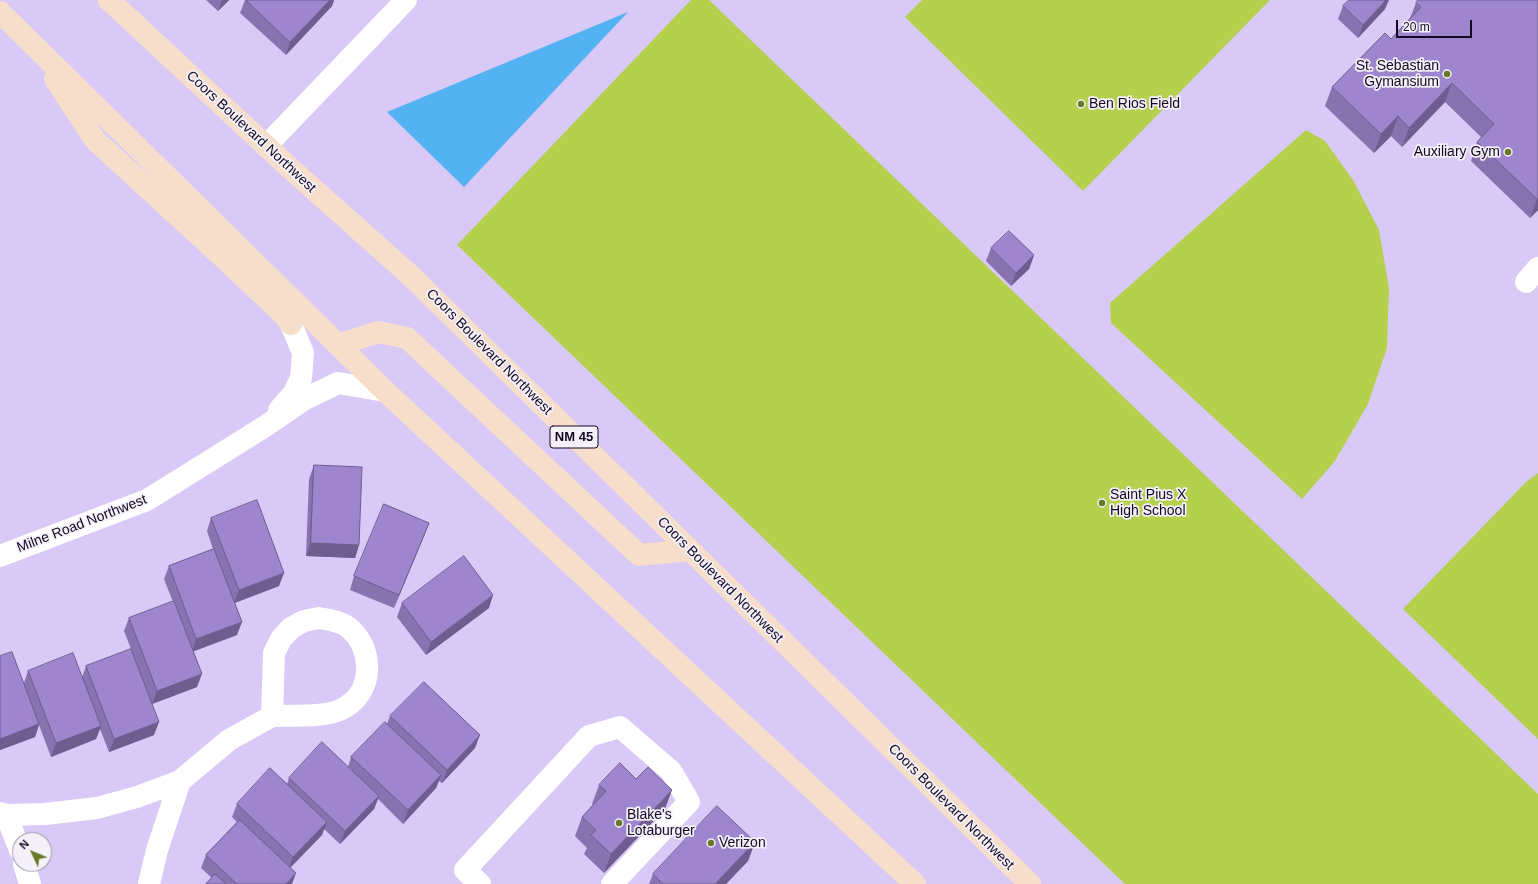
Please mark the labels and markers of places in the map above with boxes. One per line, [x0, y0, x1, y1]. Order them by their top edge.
place label: St. Sebastian Gymansium [1356, 58, 1439, 90]
marker: St. Sebastian Gymansium [1442, 69, 1452, 79]
place label: Ben Rios Field [1089, 96, 1180, 112]
marker: Ben Rios Field [1076, 99, 1086, 109]
place label: Auxiliary Gym [1414, 144, 1500, 160]
marker: Auxiliary Gym [1503, 147, 1513, 157]
place label: Saint Pius X High School [1110, 487, 1186, 520]
marker: Saint Pius X High School [1097, 498, 1107, 508]
place label: Blake's Lotaburger [627, 807, 695, 840]
marker: Blake's Lotaburger [614, 818, 624, 828]
place label: Verizon [719, 835, 766, 851]
marker: Verizon [706, 838, 716, 848]

